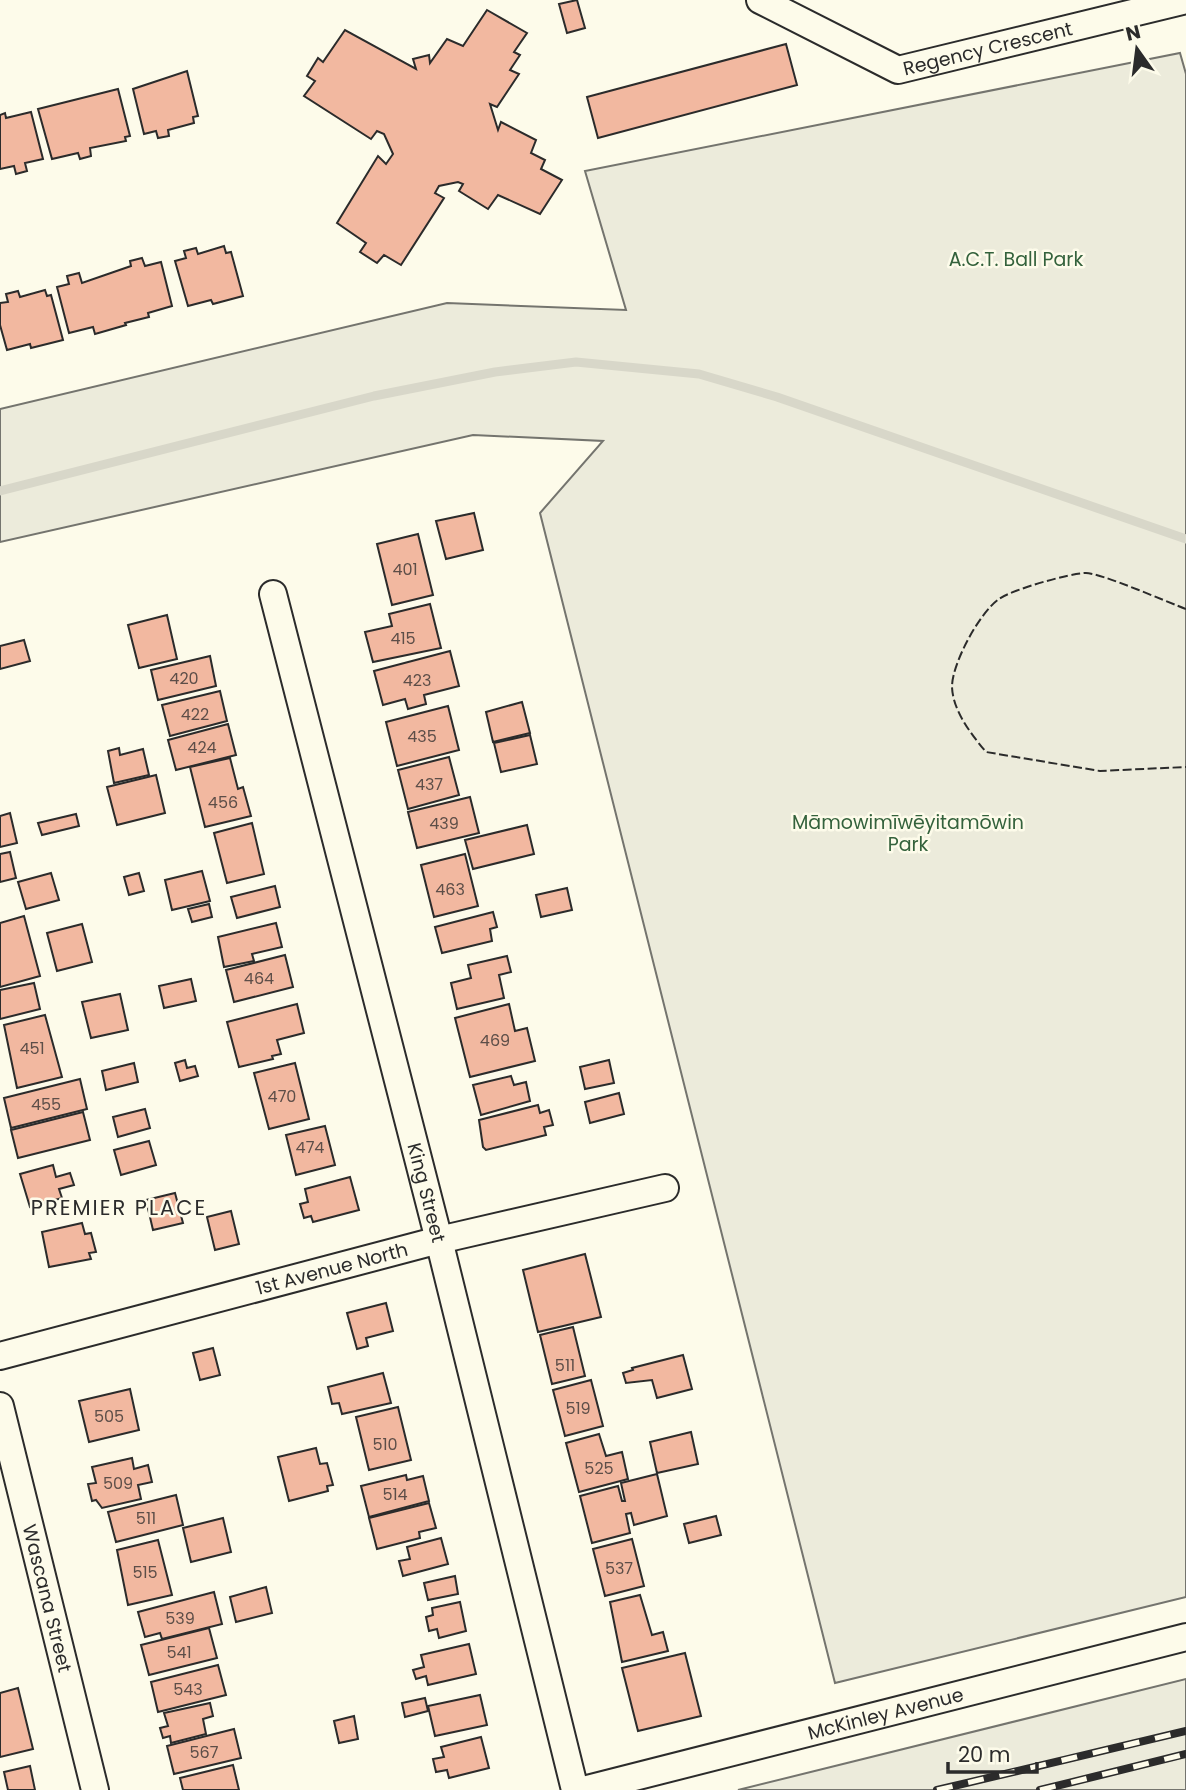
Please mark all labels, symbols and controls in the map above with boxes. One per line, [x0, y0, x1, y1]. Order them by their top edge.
north arrow [1102, 14, 1172, 84]
street label: Regency Crescent [900, 15, 1075, 82]
text: N [1123, 18, 1143, 48]
park label: A.C.T. Ball Park [949, 246, 1083, 273]
house number: 401 [392, 558, 418, 581]
house number: 415 [390, 627, 416, 650]
house number: 420 [169, 667, 199, 690]
house number: 423 [403, 669, 431, 692]
house number: 422 [181, 703, 209, 726]
house number: 435 [407, 725, 437, 748]
house number: 424 [187, 736, 217, 759]
house number: 437 [415, 773, 443, 796]
house number: 456 [208, 791, 238, 814]
park label: Māmowimīwēyitamōwin Park [792, 809, 1024, 858]
house number: 439 [429, 812, 459, 835]
house number: 463 [435, 878, 465, 901]
house number: 464 [244, 967, 274, 990]
house number: 469 [480, 1029, 510, 1052]
house number: 451 [19, 1037, 45, 1060]
house number: 470 [268, 1085, 296, 1108]
house number: 455 [31, 1093, 61, 1116]
house number: 474 [296, 1136, 324, 1159]
street label: King Street [401, 1140, 452, 1245]
district label: PREMIER PLACE [31, 1193, 207, 1222]
street label: 1st Avenue North [253, 1236, 411, 1302]
house number: 511 [555, 1354, 575, 1377]
house number: 519 [565, 1397, 591, 1420]
house number: 505 [94, 1405, 124, 1428]
house number: 510 [372, 1433, 398, 1456]
house number: 525 [584, 1457, 614, 1480]
house number: 509 [103, 1472, 133, 1495]
house number: 514 [382, 1483, 408, 1506]
house number: 511 [136, 1507, 156, 1530]
street label: Wascana Street [16, 1522, 78, 1675]
house number: 537 [605, 1557, 633, 1580]
house number: 515 [132, 1561, 158, 1584]
house number: 539 [165, 1607, 195, 1630]
house number: 541 [166, 1641, 192, 1664]
house number: 543 [173, 1678, 203, 1701]
street label: McKinley Avenue [805, 1681, 966, 1746]
scale bar [948, 1730, 1037, 1774]
text: 20 m [958, 1740, 1011, 1769]
house number: 567 [190, 1741, 219, 1764]

